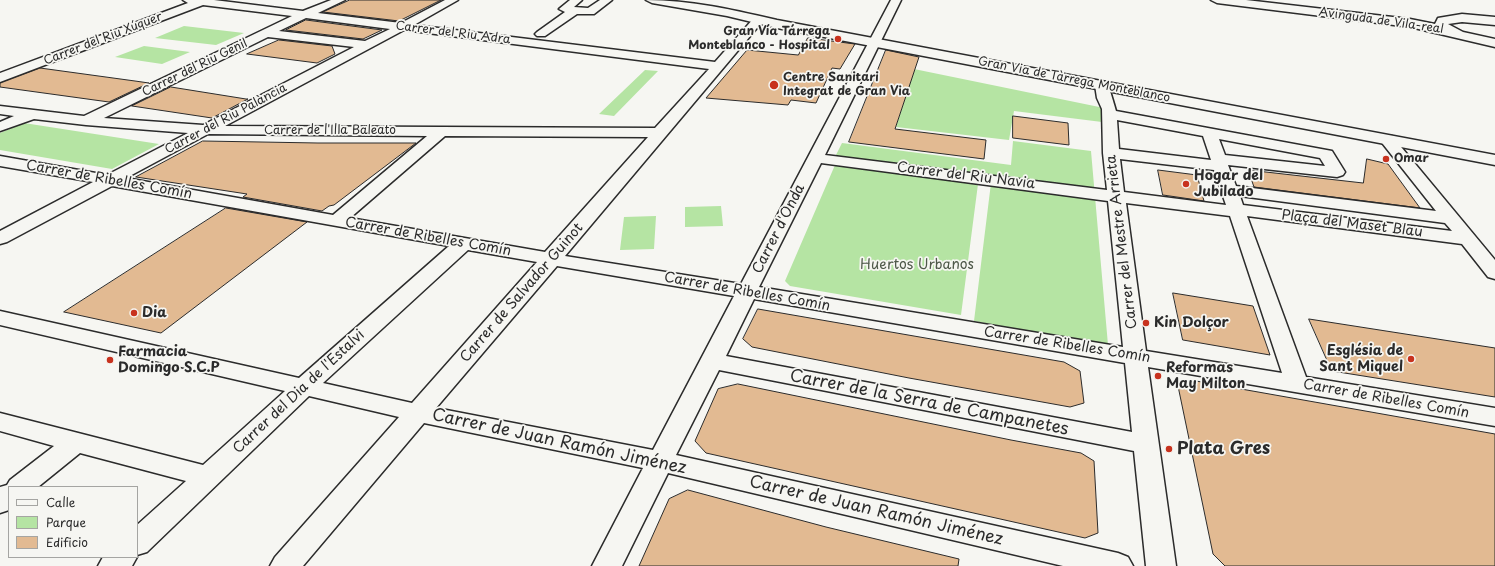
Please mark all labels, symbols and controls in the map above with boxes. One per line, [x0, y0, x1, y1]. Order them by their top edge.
street label: Avinguda de Vila-real [1318, 5, 1444, 37]
street label: Carrer del Riu Xúquer [42, 10, 164, 68]
street label: Carrer del Riu Adra [395, 19, 511, 47]
place label: Gran Vía Tárrega Monteblanco - Hospital [688, 25, 830, 53]
marker: Gran Vía Tárrega Monteblanco - Hospital [833, 34, 843, 44]
street label: Carrer del Riu Genil [140, 36, 250, 100]
street label: Gran Via de Tàrrega Monteblanco [977, 54, 1171, 106]
place label: Centre Sanitari Integrat de Gran Via [783, 71, 910, 99]
marker: Centre Sanitari Integrat de Gran Via [768, 79, 780, 91]
street label: Carrer del Riu Palància [163, 81, 289, 157]
street label: Carrer de l'Illa Baleato [264, 124, 396, 138]
place label: Omar [1394, 152, 1429, 166]
street label: Carrer del Mestre Arrieta [1103, 154, 1141, 330]
marker: Omar [1381, 154, 1391, 164]
street label: Carrer de Ribelles Comín [25, 157, 193, 203]
street label: Carrer del Riu Navia [896, 159, 1036, 193]
place label: Hogar del Jubilado [1194, 168, 1263, 200]
marker: Hogar del Jubilado [1181, 179, 1191, 189]
street label: Carrer d'Onda [749, 181, 809, 277]
street label: Plaça del Maset Blau [1280, 207, 1424, 241]
street label: Carrer de Ribelles Comín [344, 214, 512, 260]
street label: Carrer de Salvador Guinot [457, 220, 587, 366]
park label: Huertos Urbanos [860, 257, 974, 273]
street label: Carrer de Ribelles Comín [663, 269, 831, 315]
place label: Dia [142, 305, 167, 321]
marker: Dia [129, 308, 139, 318]
place label: Kin Dolçor [1154, 315, 1229, 331]
marker: Kin Dolçor [1141, 318, 1151, 328]
street label: Carrer de Ribelles Comín [983, 324, 1151, 366]
street label: Carrer del Dia de l'Estalvi [230, 327, 368, 457]
place label: Església de Sant Miquel [1319, 343, 1403, 376]
place label: Farmacia Domingo S.C.P [118, 344, 220, 376]
marker: Església de Sant Miquel [1406, 354, 1416, 364]
marker: Farmacia Domingo S.C.P [105, 355, 115, 365]
place label: Reformas May Milton [1166, 360, 1245, 392]
street label: Carrer de la Serra de Campanetes [788, 366, 1070, 440]
marker: Reformas May Milton [1153, 371, 1163, 381]
street label: Carrer de Ribelles Comín [1302, 376, 1470, 422]
street label: Carrer de Juan Ramón Jiménez [430, 405, 688, 479]
place label: Plata Gres [1177, 439, 1270, 459]
marker: Plata Gres [1164, 444, 1174, 454]
street label: Carrer de Juan Ramón Jiménez [747, 472, 1005, 550]
legend [8, 486, 138, 558]
text: Calle [46, 493, 75, 511]
text: Parque [46, 513, 86, 531]
text: Edificio [46, 533, 88, 551]

